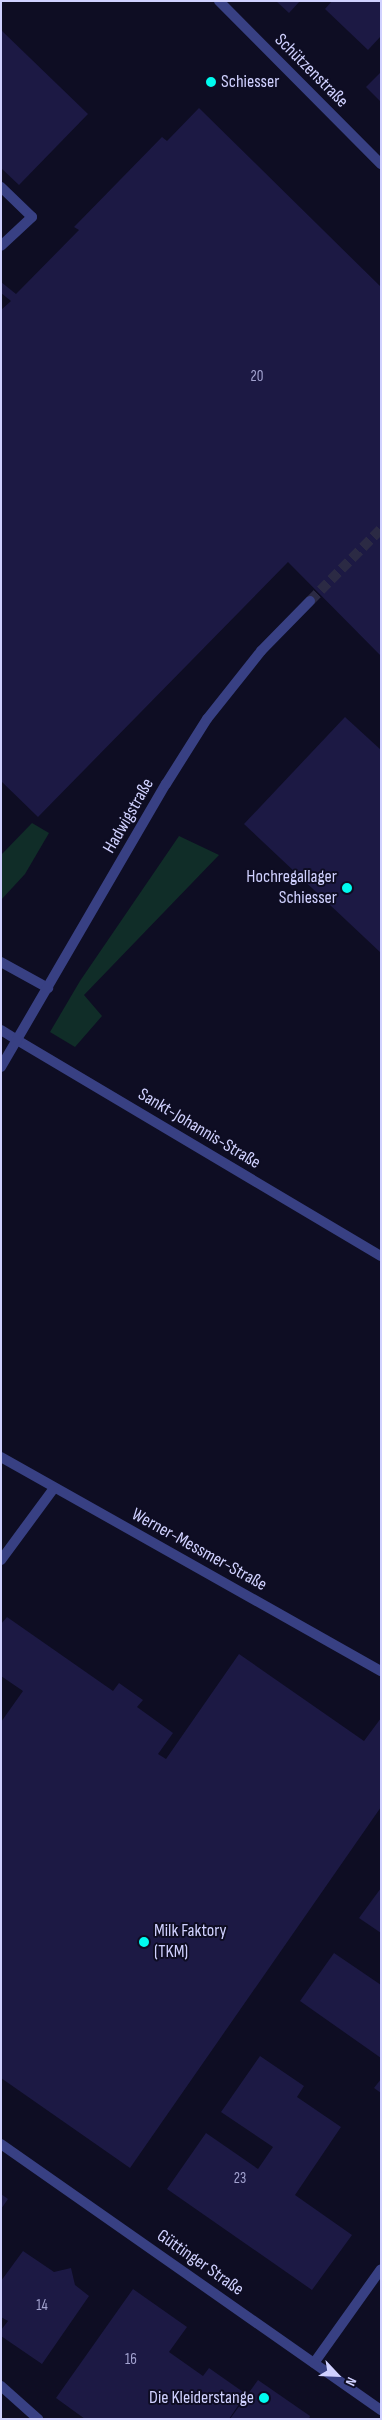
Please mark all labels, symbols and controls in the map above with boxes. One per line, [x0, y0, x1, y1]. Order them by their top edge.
street label: Schützenstraße [270, 30, 352, 112]
place label: Schiesser [221, 71, 279, 93]
marker: Schiesser [205, 76, 217, 88]
house number: 20 [251, 368, 263, 386]
street label: Hadwigstraße [99, 775, 159, 857]
place label: Hochregallager Schiesser [246, 867, 337, 910]
marker: Hochregallager Schiesser [341, 882, 353, 894]
street label: Sankt-Johannis-Straße [134, 1084, 264, 1174]
street label: Werner-Messmer-Straße [128, 1504, 270, 1596]
place label: Milk Faktory (TKM) [154, 1921, 227, 1964]
marker: Milk Faktory (TKM) [138, 1936, 150, 1948]
house number: 23 [234, 2170, 246, 2188]
street label: Güttinger Straße [153, 2225, 247, 2301]
house number: 14 [36, 2297, 48, 2315]
north arrow [312, 2350, 362, 2400]
house number: 16 [125, 2351, 137, 2369]
text: N [342, 2375, 360, 2389]
place label: Die Kleiderstange [149, 2387, 254, 2409]
marker: Die Kleiderstange [258, 2392, 270, 2404]

